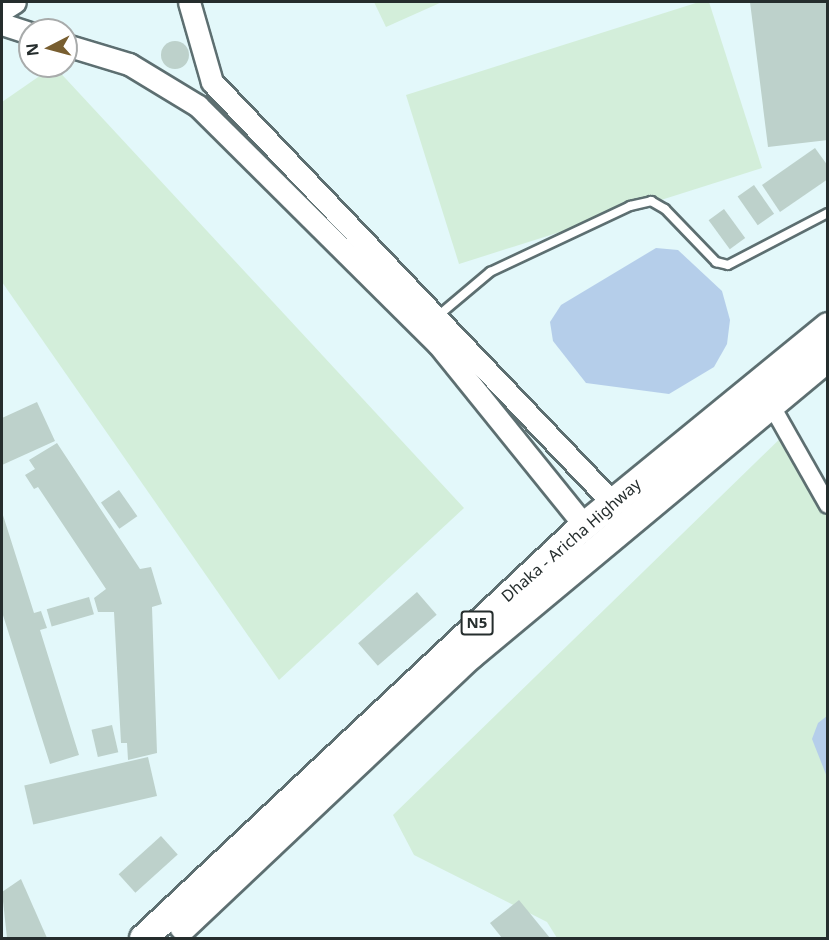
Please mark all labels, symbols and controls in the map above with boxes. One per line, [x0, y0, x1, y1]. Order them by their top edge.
north arrow [18, 18, 78, 78]
text: N [20, 42, 44, 57]
street label: Dhaka - Aricha Highway [497, 474, 645, 606]
road number: N5 [460, 611, 494, 635]

